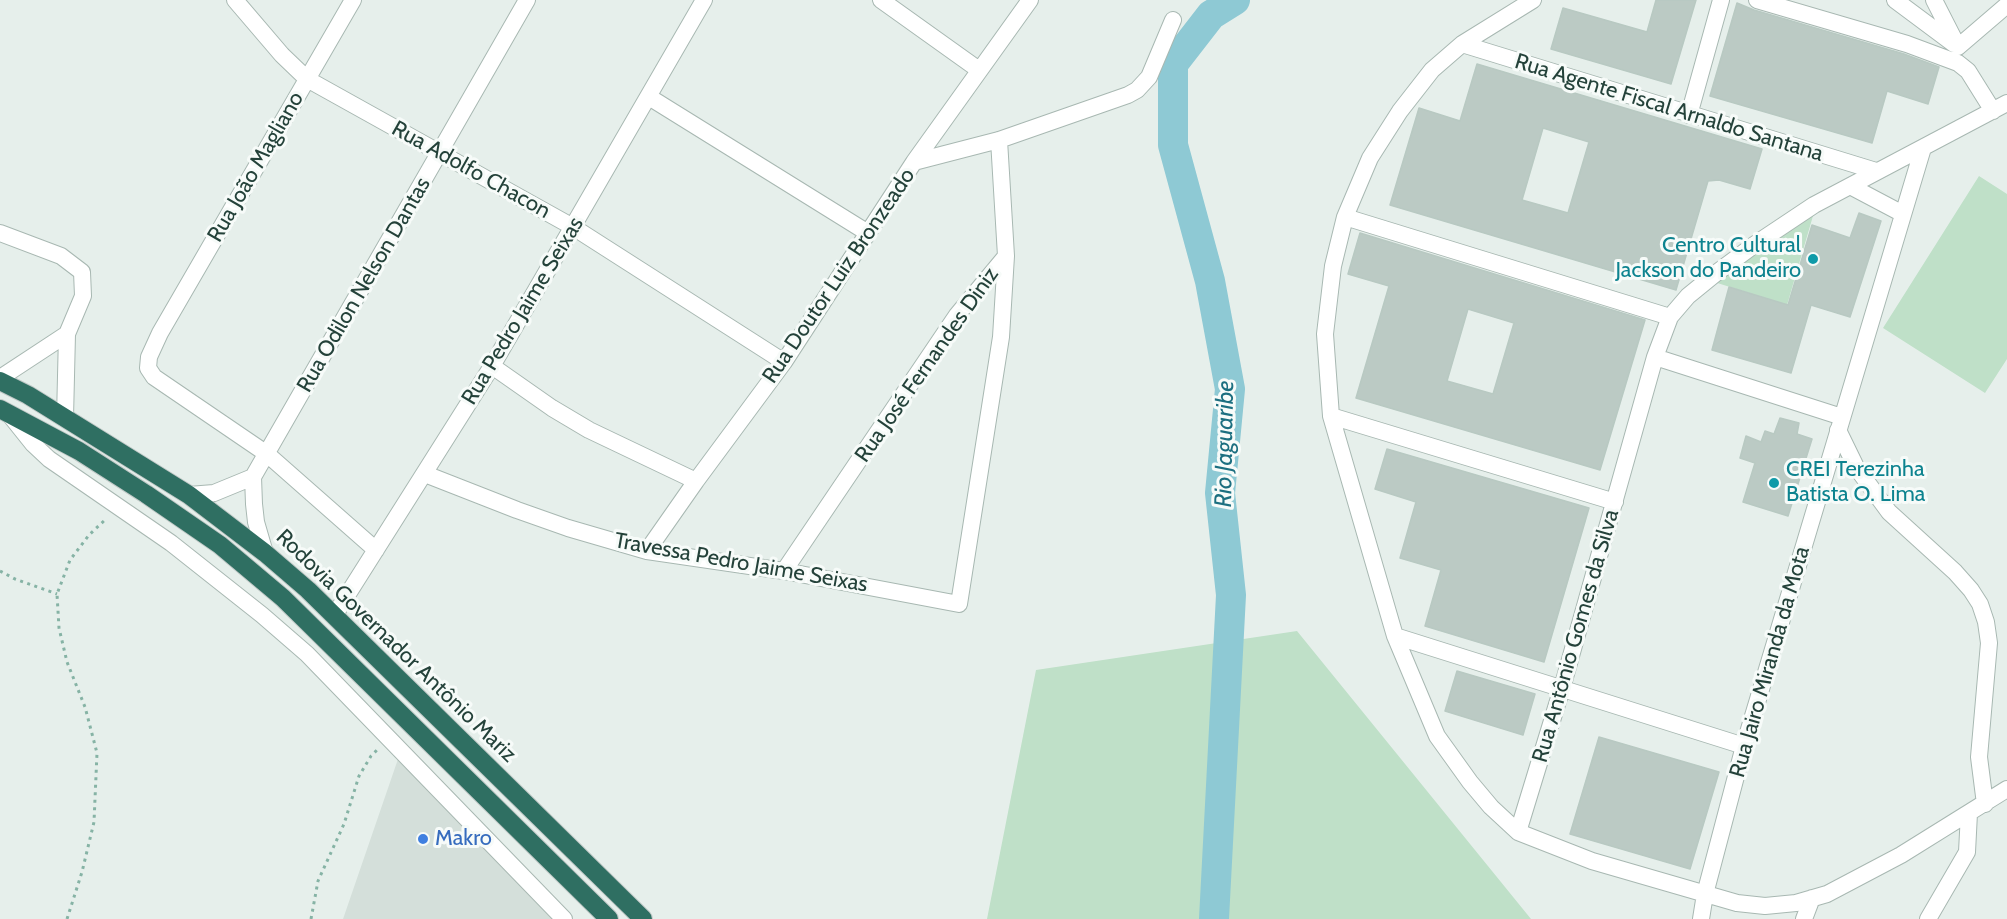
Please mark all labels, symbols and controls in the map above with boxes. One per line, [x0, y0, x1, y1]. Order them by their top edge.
street label: Rua Agente Fiscal Arnaldo Santana [1512, 48, 1826, 168]
street label: Rua João Magliano [202, 87, 310, 247]
street label: Rua Adolfo Chacon [387, 115, 555, 225]
street label: Rua Doutor Luiz Bronzeado [757, 164, 921, 388]
street label: Rua Odilon Nelson Dantas [292, 173, 436, 397]
street label: Rua Pedro Jaime Seixas [456, 212, 590, 410]
place label: Centro Cultural Jackson do Pandeiro [1615, 233, 1801, 284]
marker: Centro Cultural Jackson do Pandeiro [1806, 252, 1820, 266]
street label: Rua José Fernandes Diniz [850, 262, 1004, 468]
water label: Rio Jaguaribe [1209, 380, 1241, 508]
place label: CREI Terezinha Batista O. Lima [1786, 457, 1925, 508]
marker: CREI Terezinha Batista O. Lima [1767, 476, 1781, 490]
street label: Rua Antônio Gomes da Silva [1527, 506, 1625, 766]
street label: Rodovia Governador Antônio Mariz [270, 524, 522, 768]
street label: Travessa Pedro Jaime Seixas [612, 528, 870, 598]
street label: Rua Jairo Miranda da Mota [1724, 543, 1816, 781]
place label: Makro [435, 826, 492, 852]
marker: Makro [416, 832, 430, 846]

